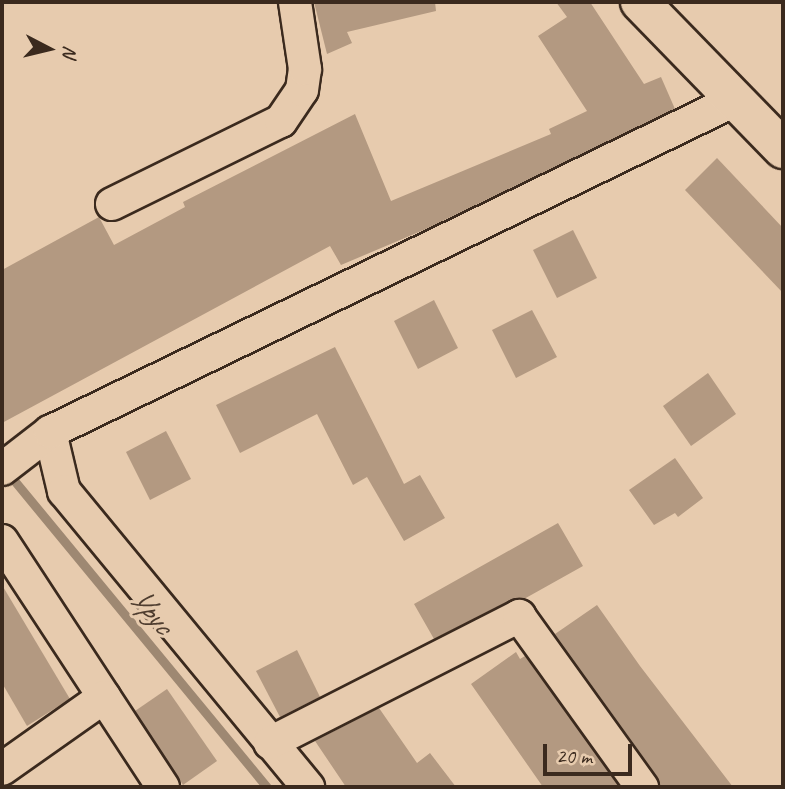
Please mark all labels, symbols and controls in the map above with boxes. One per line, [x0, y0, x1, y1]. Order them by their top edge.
north arrow [14, 14, 84, 84]
text: N [57, 44, 82, 59]
water label: Урус [121, 580, 181, 642]
scale bar [547, 730, 636, 774]
text: 20 m [556, 743, 592, 769]

